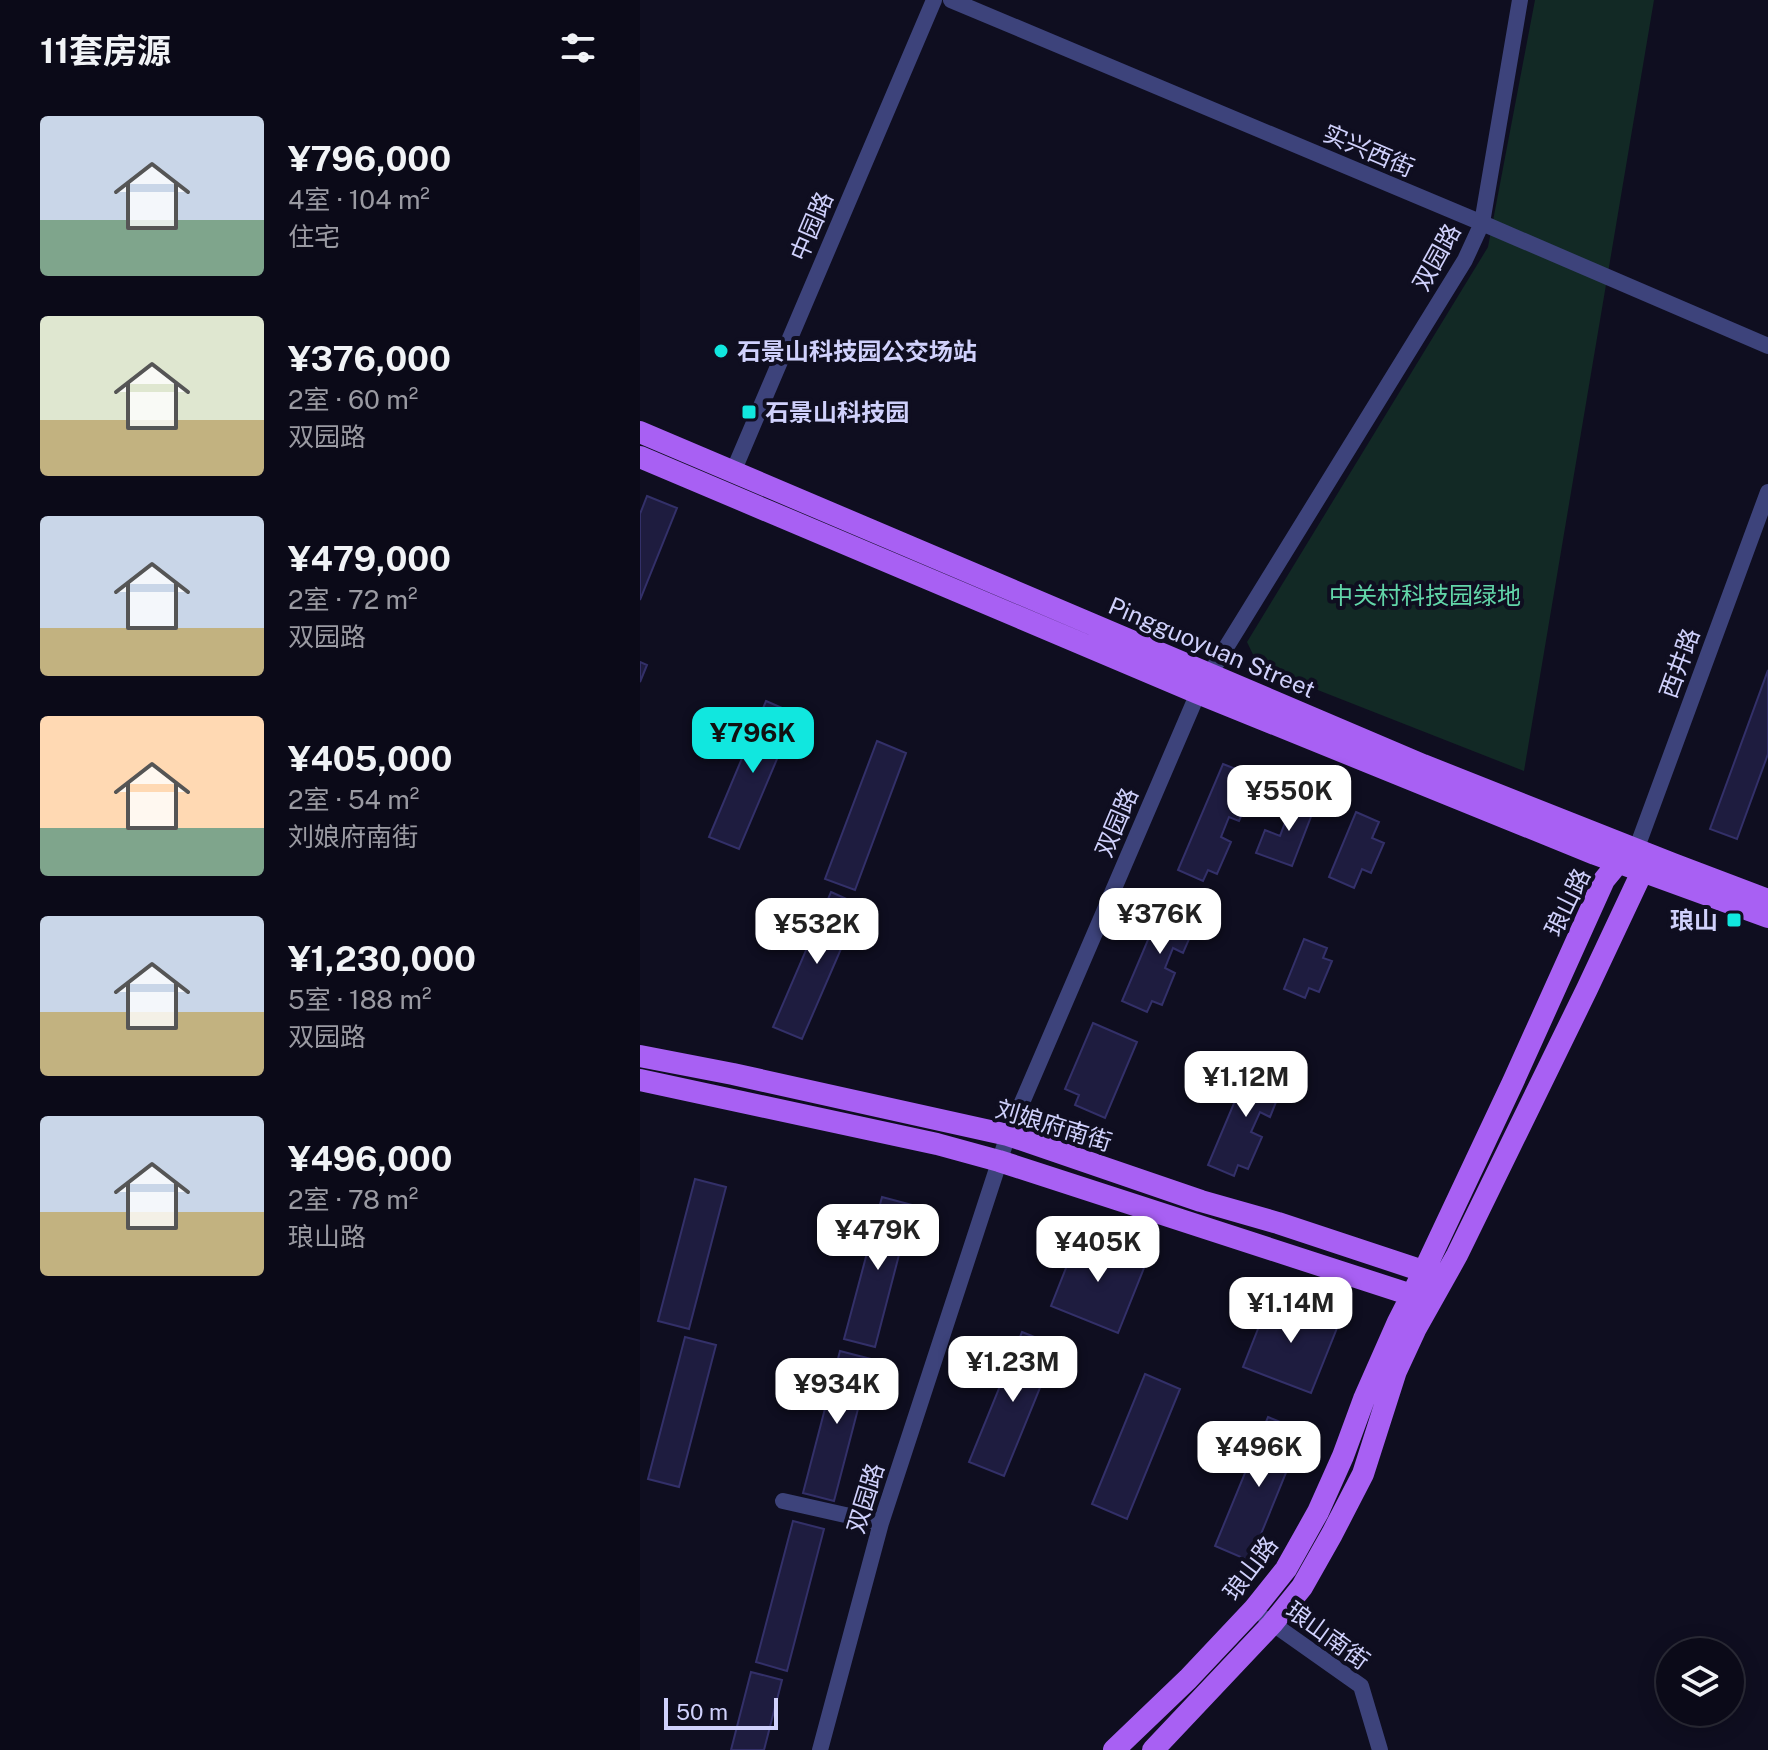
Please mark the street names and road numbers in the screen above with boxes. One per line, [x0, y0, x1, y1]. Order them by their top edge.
street label: 实兴西街 [1319, 118, 1419, 182]
street label: 中园路 [784, 187, 838, 265]
street label: 双园路 [1406, 219, 1466, 295]
street label: Pingguoyuan Street [1105, 591, 1319, 703]
street label: 西井路 [1654, 624, 1704, 702]
street label: 双园路 [1089, 783, 1143, 861]
street label: 琅山路 [1539, 864, 1595, 940]
street label: 刘娘府南街 [993, 1094, 1115, 1156]
street label: 双园路 [841, 1459, 889, 1537]
street label: 琅山路 [1217, 1531, 1283, 1605]
street label: 琅山南街 [1281, 1595, 1375, 1675]

